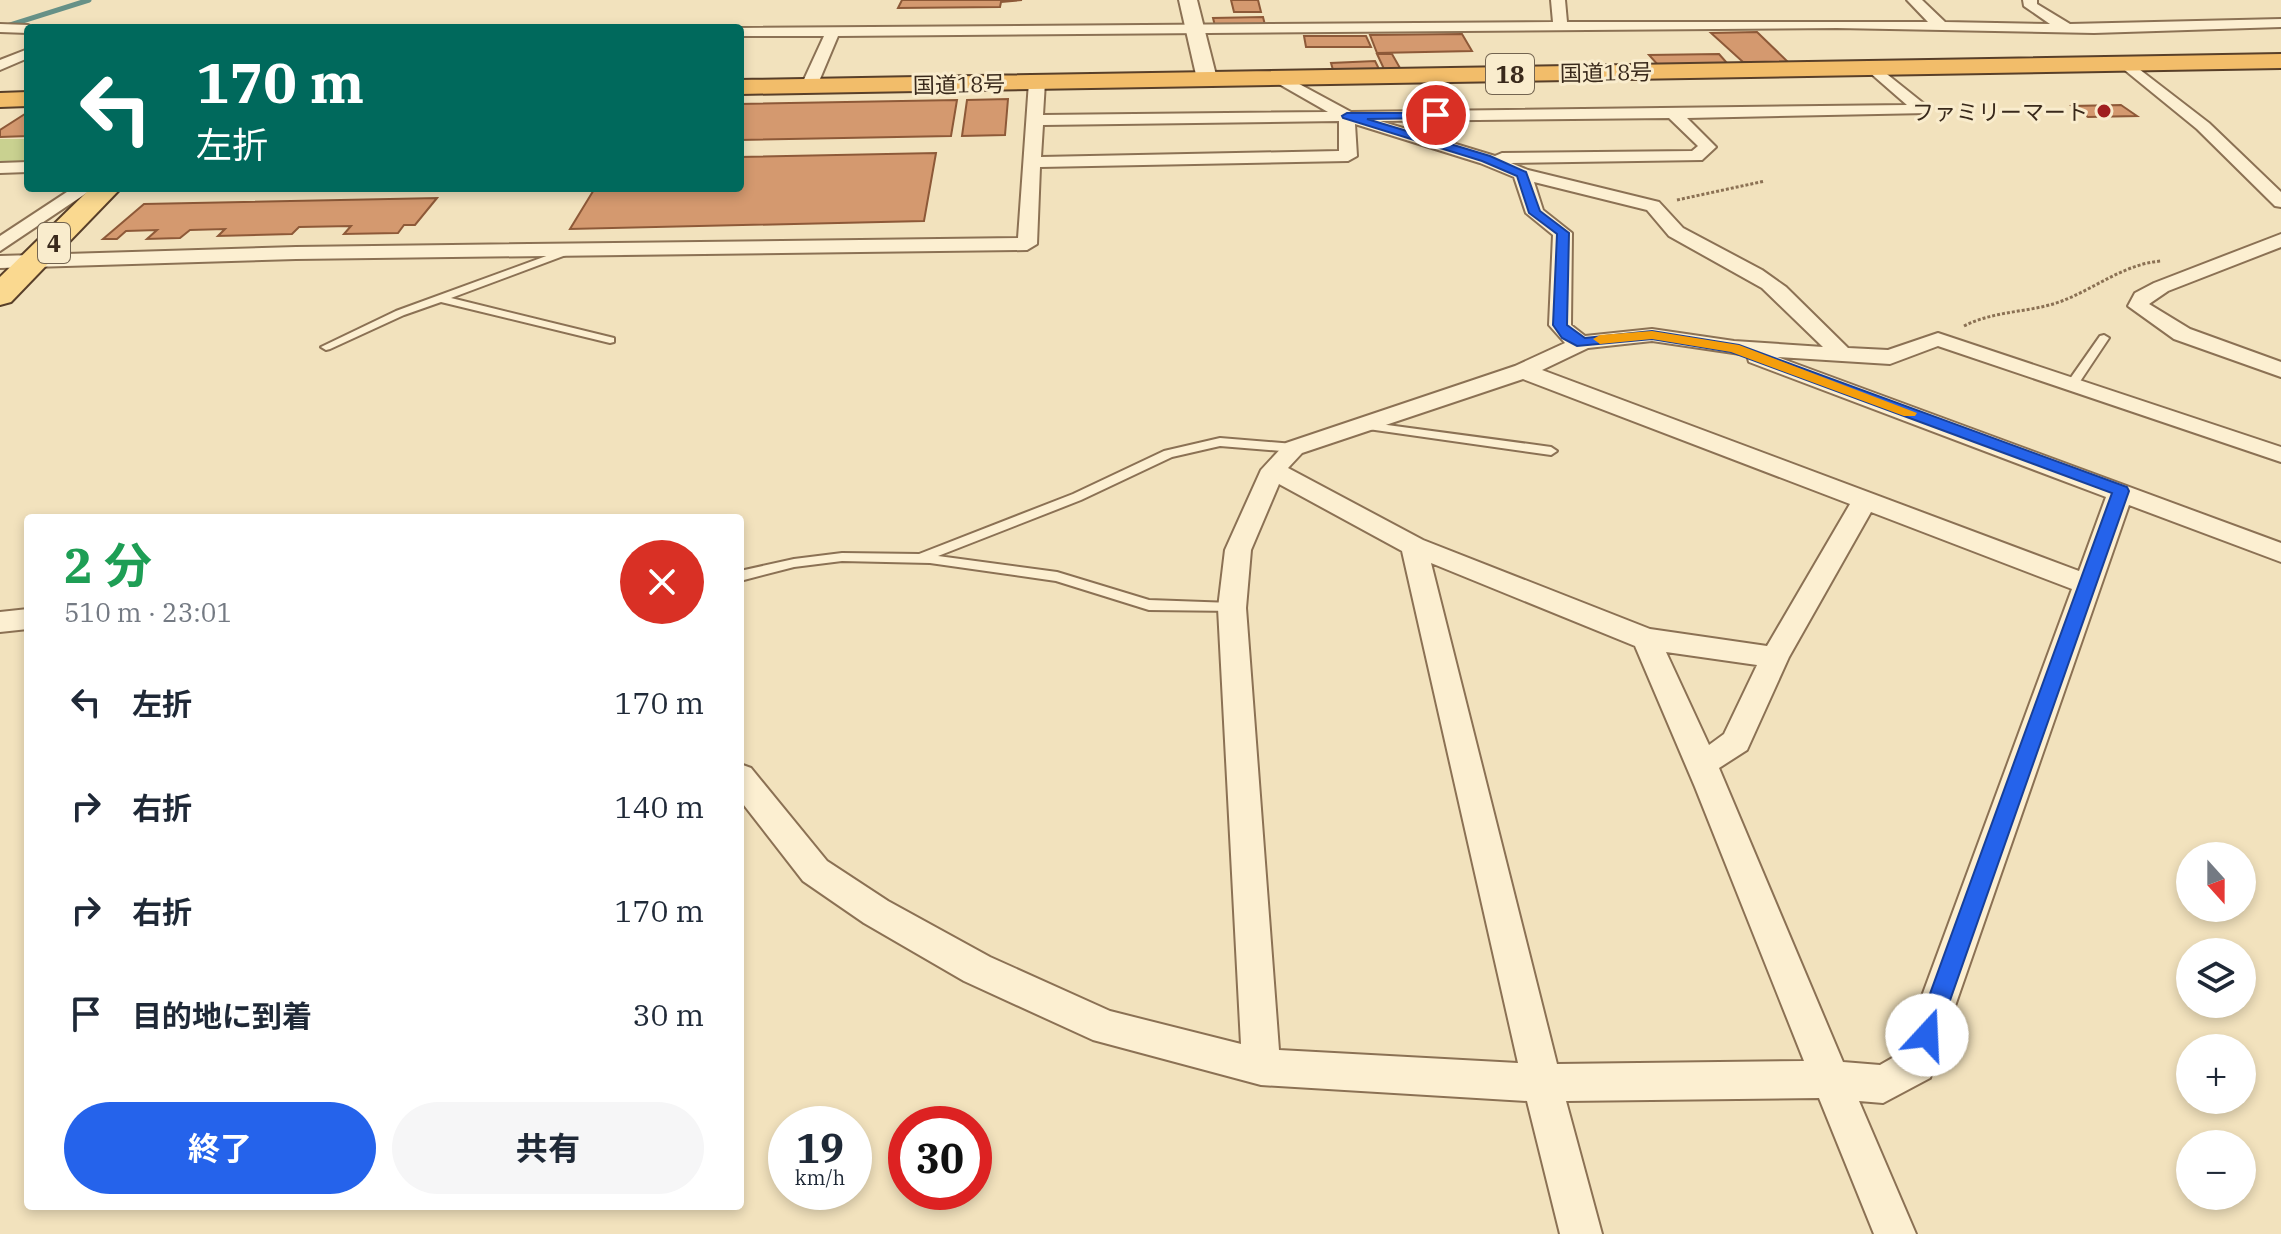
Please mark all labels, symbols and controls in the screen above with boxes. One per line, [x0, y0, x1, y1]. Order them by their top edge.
text: 170 m [196, 46, 364, 118]
road number: 18 [1486, 54, 1534, 94]
icon: left [64, 56, 168, 160]
street label: 国道18号 [1560, 57, 1652, 87]
street label: 国道18号 [913, 69, 1005, 99]
pin [1402, 81, 1470, 149]
icon: arrive [1414, 93, 1458, 137]
place label: ファミリーマート [1912, 97, 2088, 126]
marker: ファミリーマート [2095, 102, 2113, 120]
text: 左折 [196, 121, 268, 168]
road number: 4 [38, 223, 70, 263]
text: 2 分 [64, 534, 152, 596]
button: close [620, 540, 704, 624]
text: 510 m · 23:01 [64, 595, 232, 629]
icon: left [64, 680, 108, 724]
text: 170 m [614, 683, 704, 722]
text: 左折 [132, 684, 192, 723]
icon: right [64, 784, 108, 828]
text: 140 m [614, 787, 704, 826]
text: 右折 [132, 788, 192, 827]
north arrow [2176, 842, 2256, 922]
map controls [2176, 842, 2256, 1210]
icon: right [64, 888, 108, 932]
text: 170 m [614, 891, 704, 930]
text: 右折 [132, 892, 192, 931]
button: layers [2176, 938, 2256, 1018]
icon: arrive [64, 992, 108, 1036]
position arrow [1885, 993, 1969, 1077]
text: 30 m [632, 995, 704, 1034]
text: 目的地に到着 [132, 996, 312, 1035]
button: + [2176, 1034, 2256, 1114]
button: 終了 [64, 1102, 376, 1194]
button: 共有 [392, 1102, 704, 1194]
speed limit sign: 30 [888, 1106, 992, 1210]
text: 19 [796, 1122, 844, 1174]
button: − [2176, 1130, 2256, 1210]
text: km/h [795, 1164, 845, 1191]

